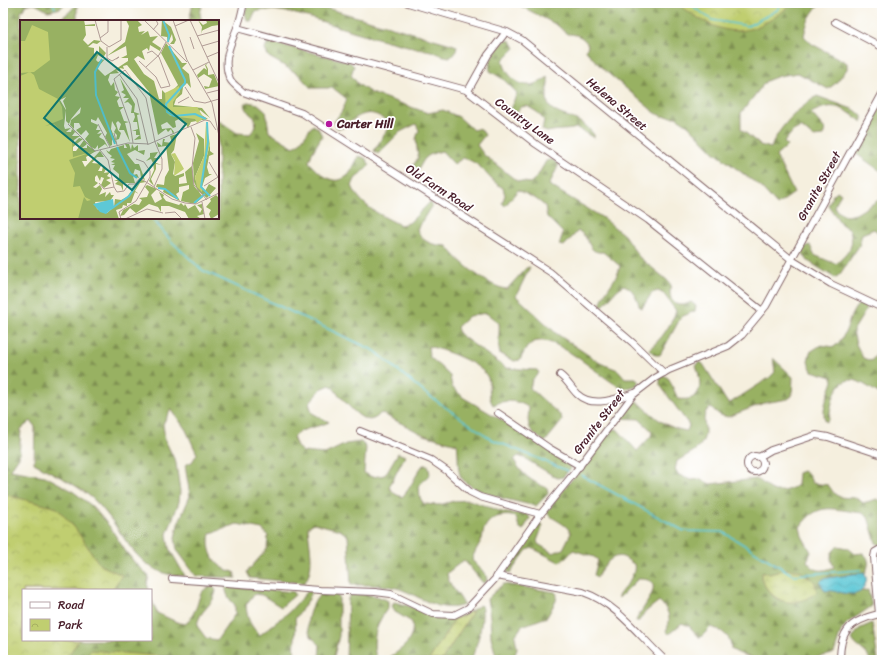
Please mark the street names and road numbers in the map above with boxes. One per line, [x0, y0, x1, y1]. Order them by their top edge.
street label: Helena Street [581, 72, 653, 136]
street label: Country Lane [490, 91, 560, 151]
street label: Granite Street [791, 146, 848, 225]
street label: Old Farm Road [401, 158, 478, 218]
street label: Granite Street [567, 384, 632, 459]

